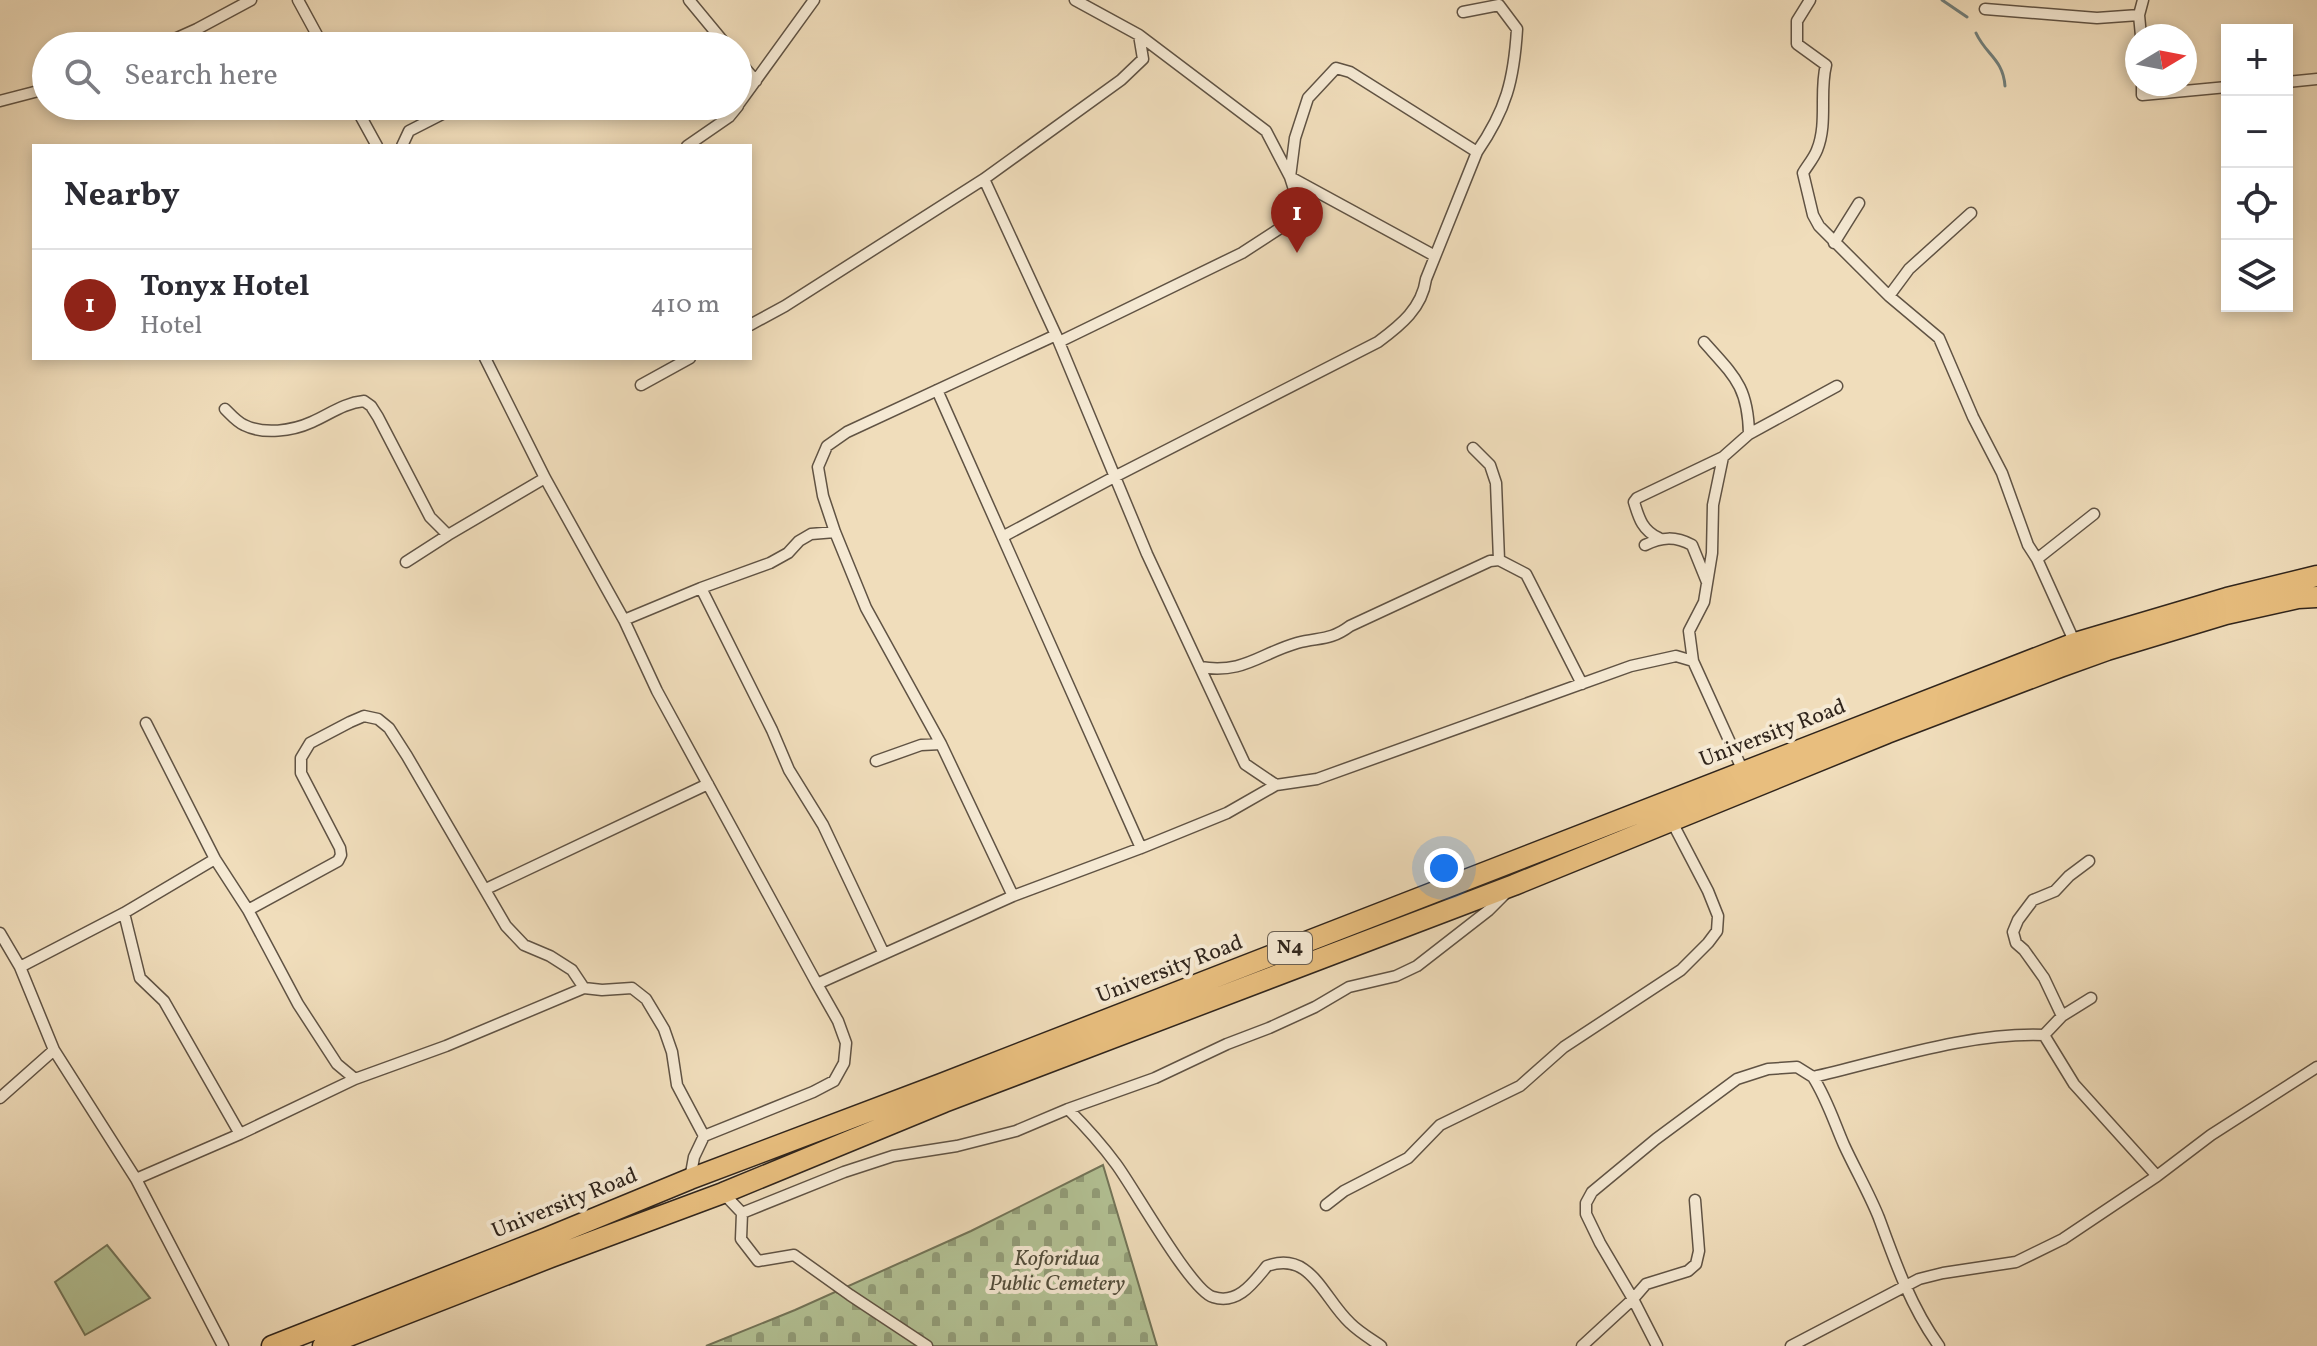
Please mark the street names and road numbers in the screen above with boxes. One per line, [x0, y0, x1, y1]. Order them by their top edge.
street label: University Road [1695, 692, 1851, 776]
street label: University Road [1092, 928, 1248, 1012]
road number: N4 [1268, 932, 1312, 964]
street label: University Road [487, 1161, 643, 1247]

